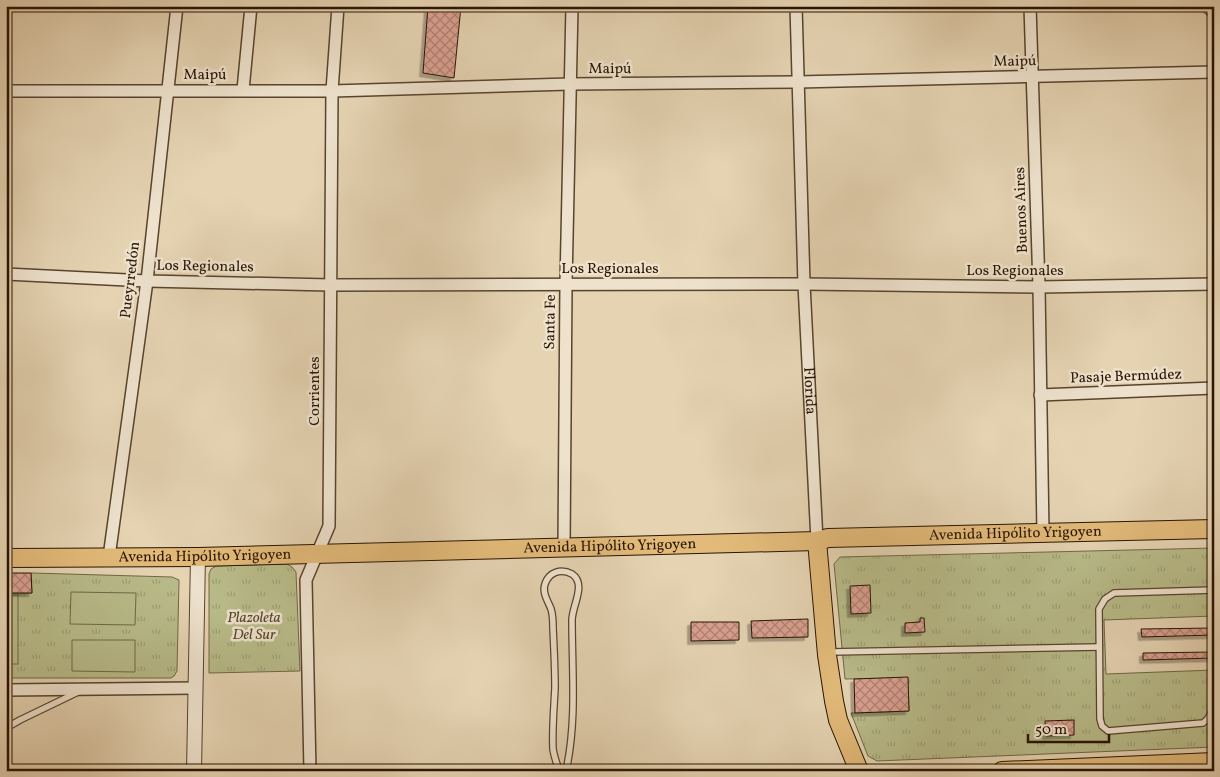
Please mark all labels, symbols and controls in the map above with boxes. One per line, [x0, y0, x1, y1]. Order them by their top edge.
street label: Maipú [993, 51, 1037, 73]
street label: Maipú [588, 59, 632, 80]
street label: Maipú [183, 65, 227, 86]
street label: Buenos Aires [1010, 167, 1034, 253]
street label: Pueyrredón [116, 240, 146, 320]
street label: Los Regionales [156, 256, 254, 278]
street label: Los Regionales [561, 259, 659, 280]
street label: Los Regionales [966, 261, 1064, 282]
street label: Santa Fe [540, 294, 562, 350]
street label: Corrientes [305, 356, 326, 426]
street label: Pasaje Bermúdez [1070, 365, 1182, 389]
street label: Florida [798, 366, 821, 415]
street label: Avenida Hipólito Yrigoyen [929, 521, 1102, 546]
street label: Avenida Hipólito Yrigoyen [523, 534, 697, 559]
street label: Avenida Hipólito Yrigoyen [118, 544, 292, 568]
park label: Plazoleta Del Sur [227, 608, 281, 646]
scale bar [1028, 712, 1109, 744]
text: 50 m [1035, 720, 1067, 741]

